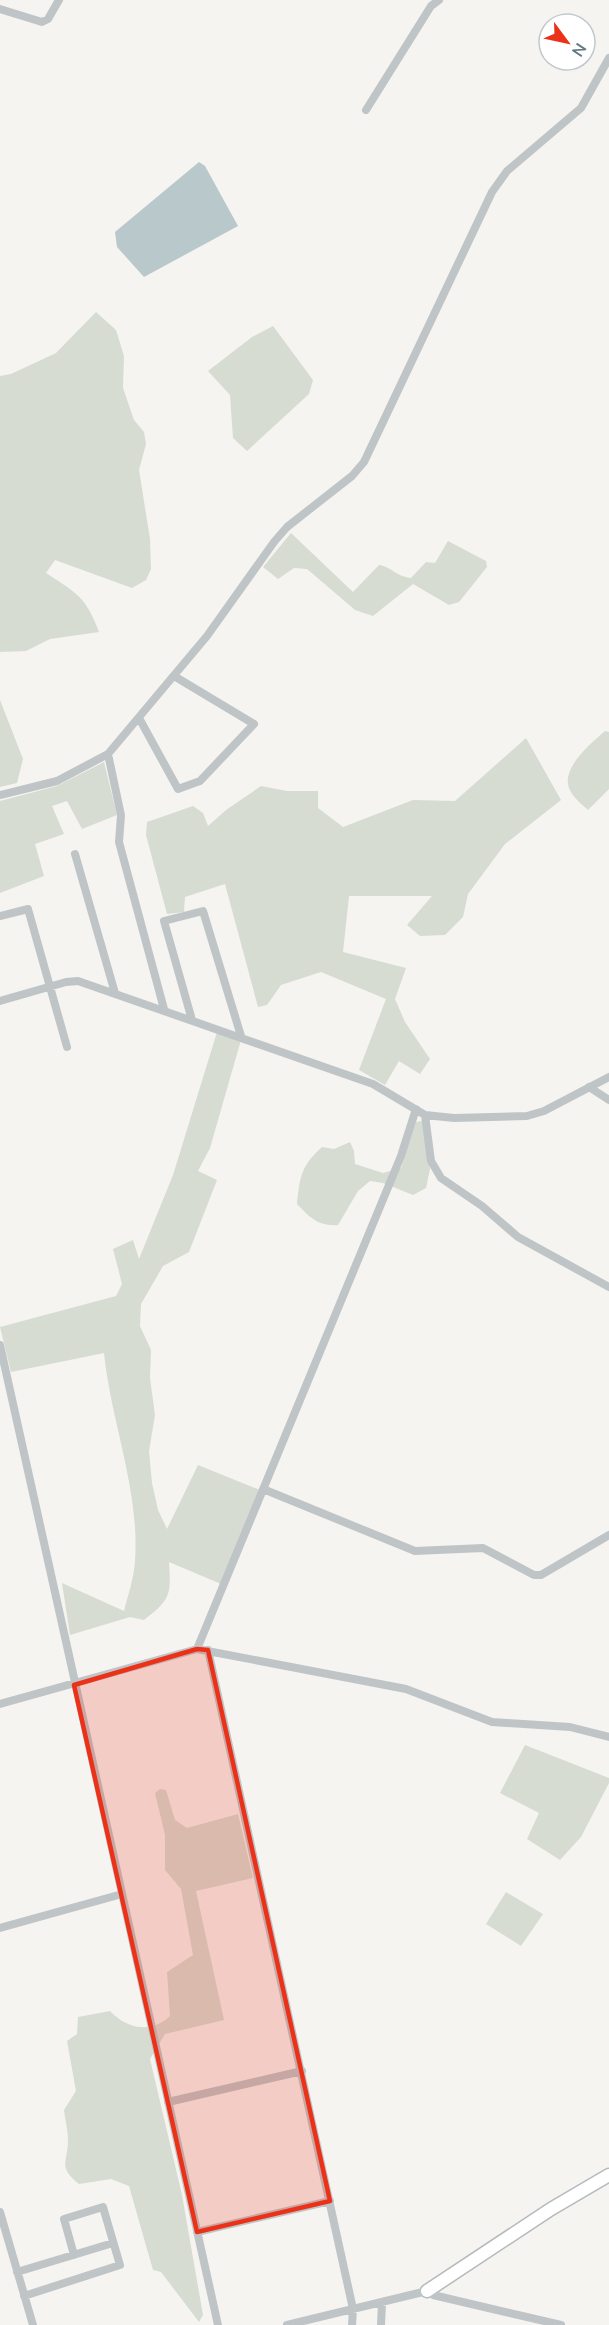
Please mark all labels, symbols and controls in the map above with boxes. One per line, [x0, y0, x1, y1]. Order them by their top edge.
north arrow [537, 12, 597, 72]
text: N [568, 40, 591, 61]

